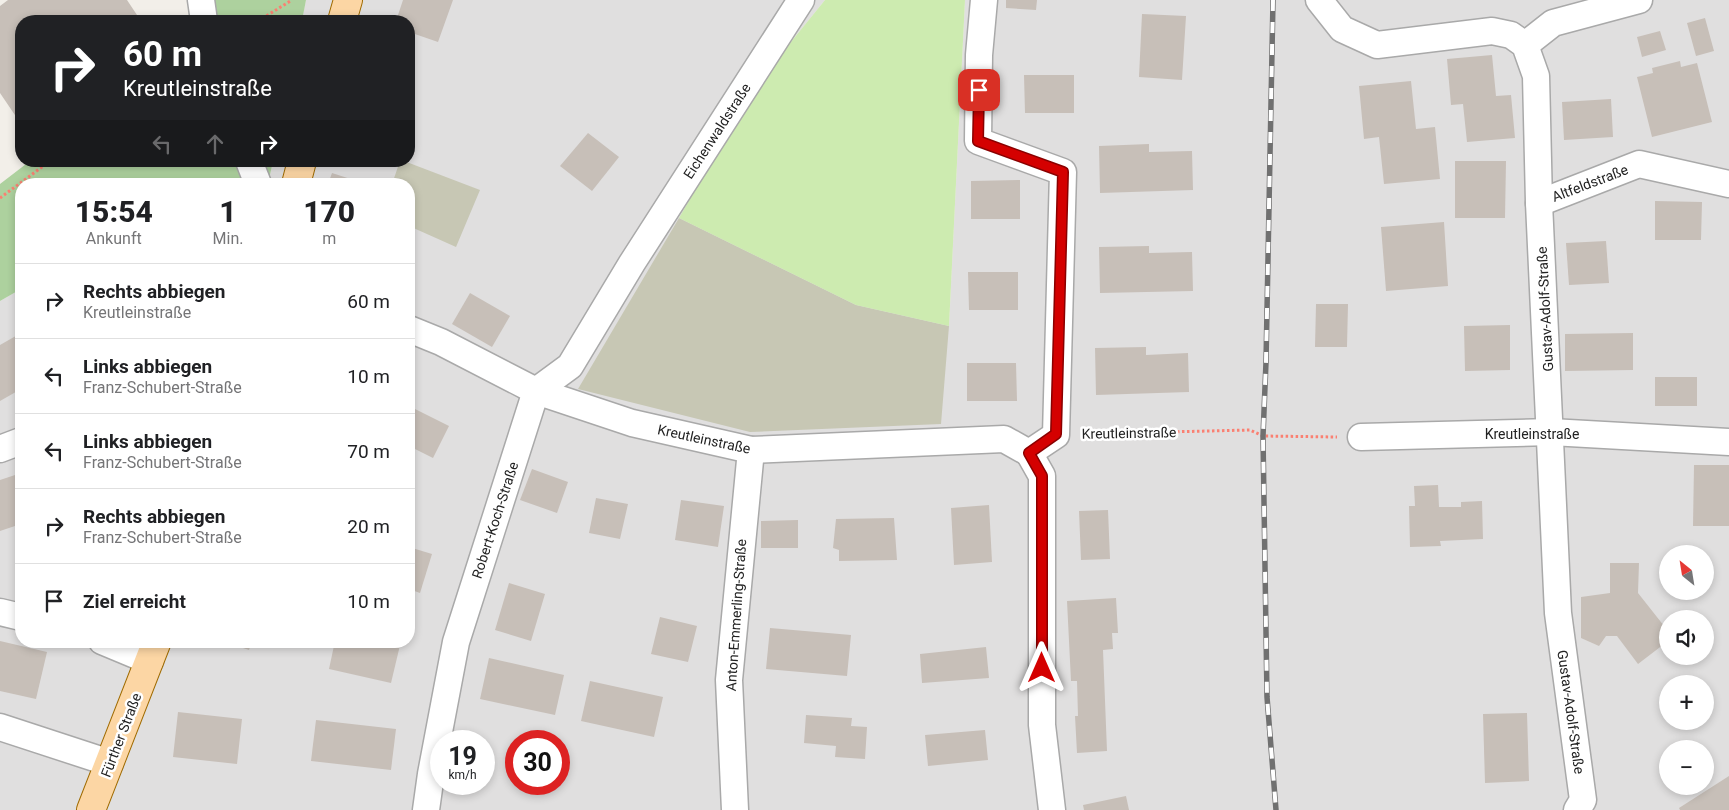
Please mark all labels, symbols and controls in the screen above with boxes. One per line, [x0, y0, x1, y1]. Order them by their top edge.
text: 60 m [123, 34, 202, 75]
icon: right [40, 35, 105, 100]
pin [958, 69, 1000, 111]
text: Kreutleinstraße [123, 76, 272, 101]
icon: arrive [965, 76, 993, 104]
street label: Eichenwaldstraße [680, 80, 754, 182]
icon: left [148, 130, 176, 158]
icon: ahead [201, 130, 229, 158]
icon: right [254, 130, 282, 158]
street label: Altfeldstraße [1550, 161, 1630, 205]
text: 15:54 [75, 194, 153, 229]
text: 1 [219, 194, 237, 229]
text: 170 [303, 194, 355, 229]
text: Ankunft [86, 229, 142, 248]
text: Min. [213, 229, 243, 248]
text: m [322, 229, 336, 248]
street label: Gustav-Adolf-Straße [1534, 246, 1556, 372]
text: Rechts abbiegen [83, 280, 225, 303]
icon: right [40, 287, 68, 315]
text: 60 m [347, 290, 390, 313]
text: Kreutleinstraße [83, 303, 191, 322]
text: Links abbiegen [83, 355, 212, 378]
icon: left [40, 362, 68, 390]
text: 10 m [347, 365, 390, 388]
text: Franz-Schubert-Straße [83, 378, 242, 397]
street label: Kreutleinstraße [656, 421, 752, 457]
street label: Kreutleinstraße [1082, 424, 1176, 442]
street label: Kreutleinstraße [1485, 426, 1579, 442]
text: Links abbiegen [83, 430, 212, 453]
icon: left [40, 437, 68, 465]
text: 70 m [347, 440, 390, 463]
text: Franz-Schubert-Straße [83, 453, 242, 472]
street label: Robert-Koch-Straße [469, 460, 521, 580]
text: Rechts abbiegen [83, 505, 225, 528]
icon: right [40, 512, 68, 540]
text: 20 m [347, 515, 390, 538]
text: Franz-Schubert-Straße [83, 528, 242, 547]
street label: Anton-Emmerling-Straße [723, 538, 749, 692]
north arrow [1659, 545, 1714, 600]
map controls [1659, 545, 1714, 795]
icon: arrive [40, 587, 68, 615]
text: Ziel erreicht [83, 590, 186, 613]
text: 10 m [347, 590, 390, 613]
button: sound [1659, 610, 1714, 665]
position arrow [1015, 641, 1067, 693]
street label: Gustav-Adolf-Straße [1554, 649, 1588, 775]
button: + [1659, 675, 1714, 730]
street label: Fürther Straße [98, 691, 144, 779]
speed limit sign: 30 [505, 730, 570, 795]
button: − [1659, 740, 1714, 795]
text: 19 [448, 742, 477, 771]
text: km/h [448, 768, 477, 782]

